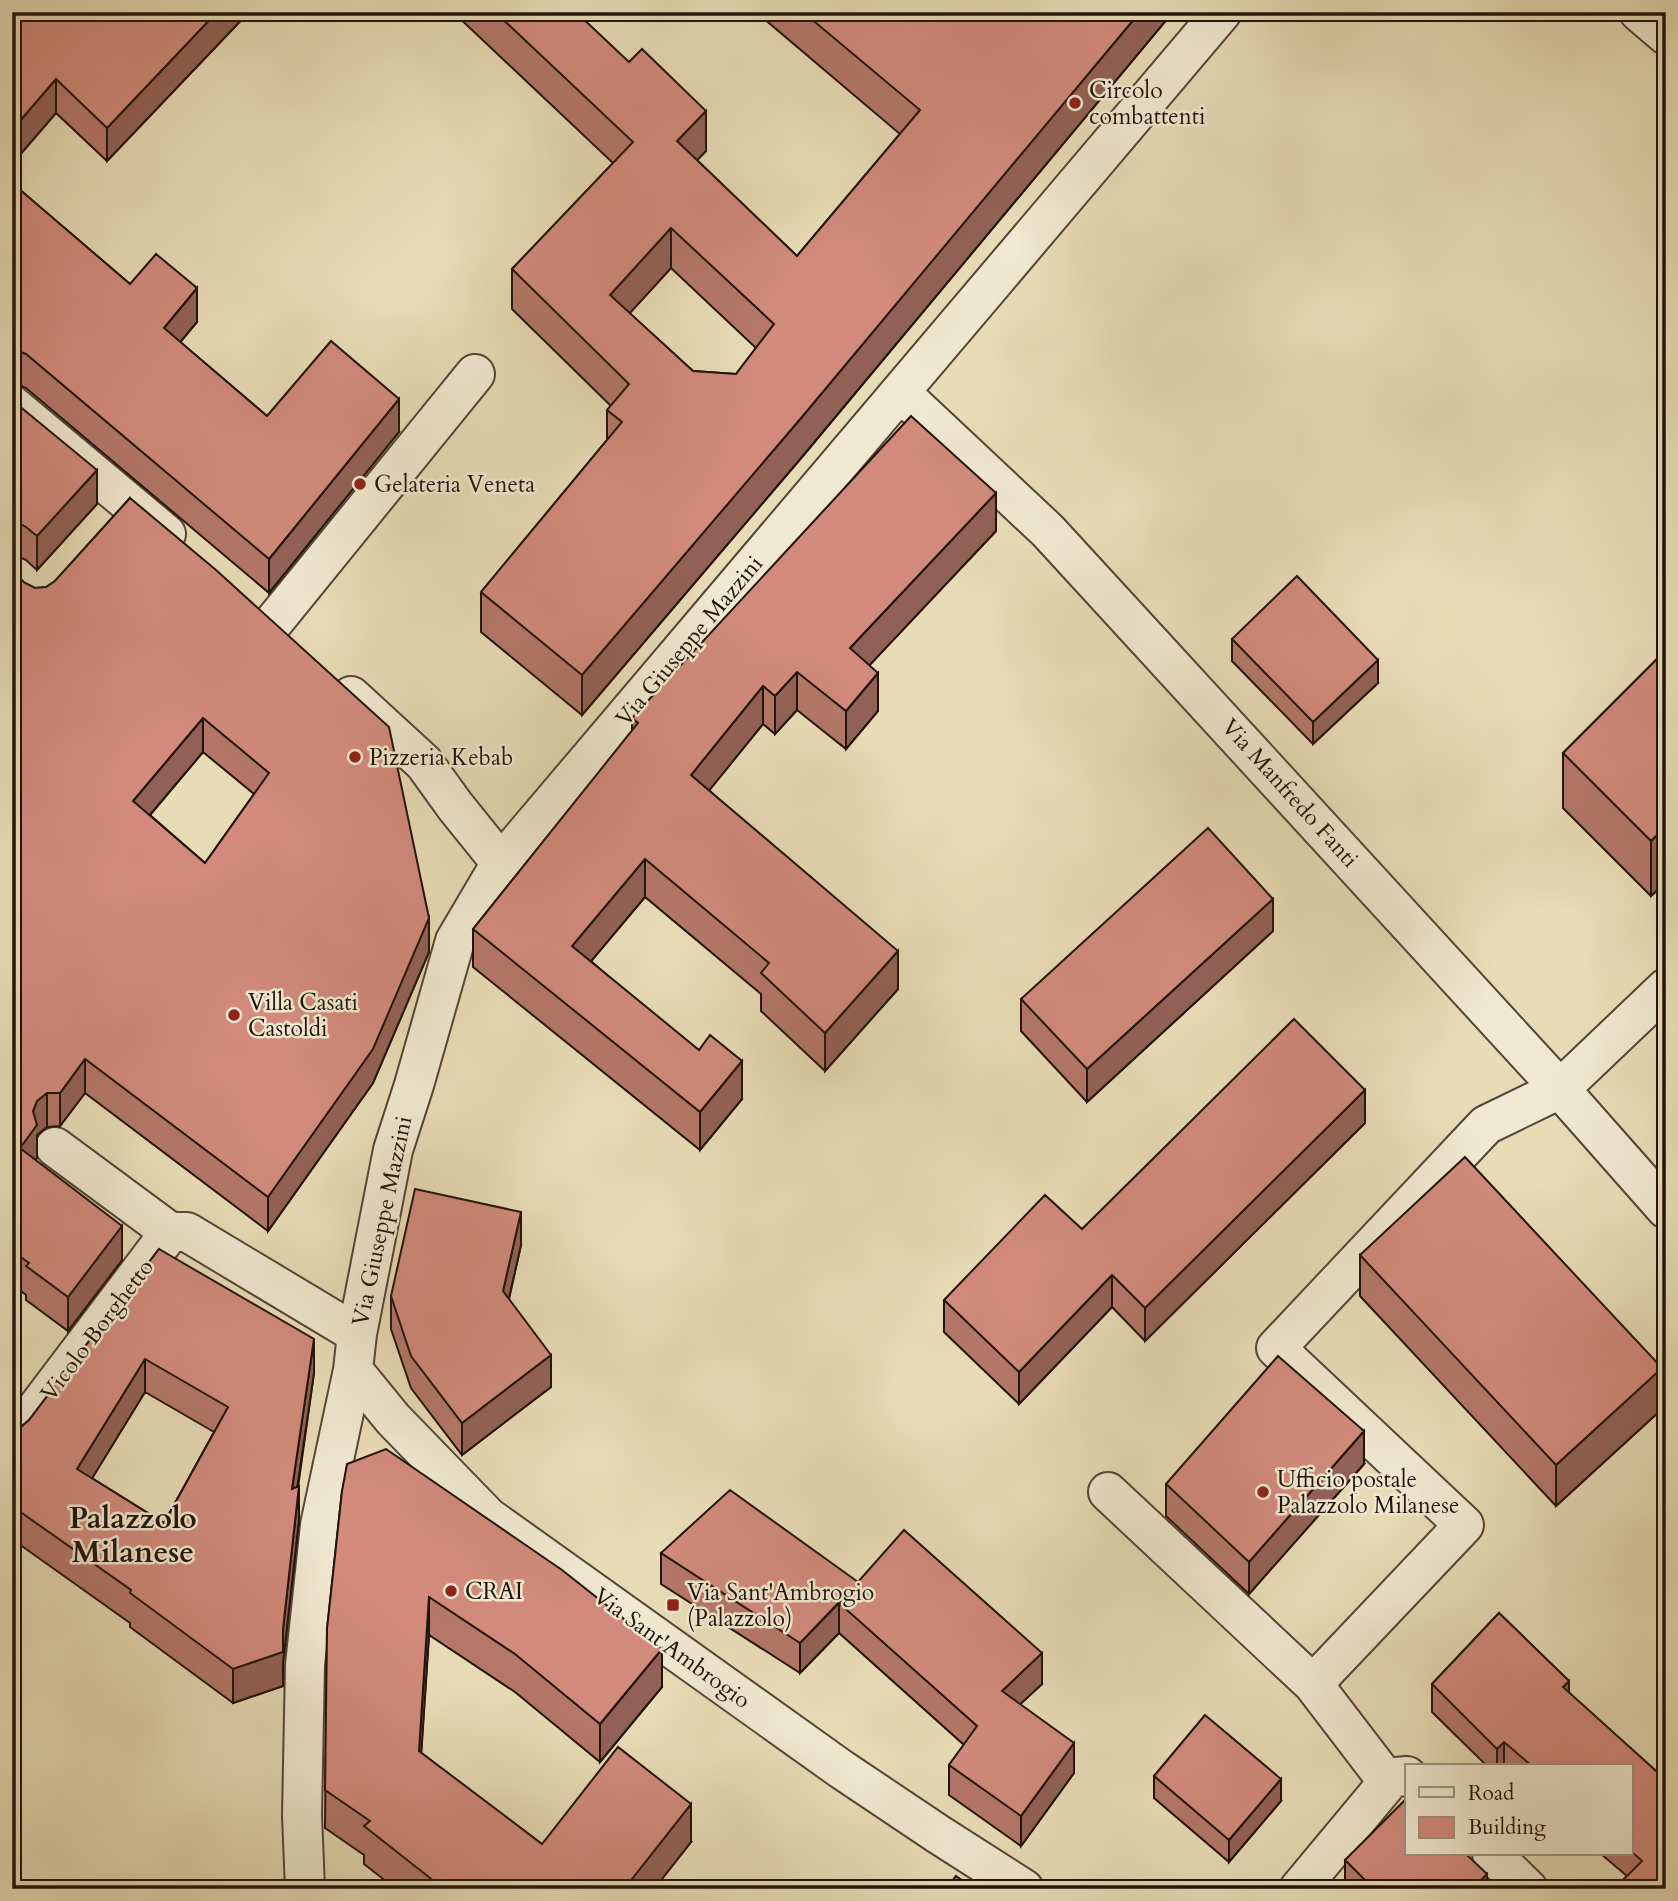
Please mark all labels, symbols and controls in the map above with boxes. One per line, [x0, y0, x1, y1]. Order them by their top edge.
place label: Circolo combattenti [1089, 75, 1205, 132]
marker: Circolo combattenti [1067, 95, 1083, 111]
place label: Gelateria Veneta [374, 469, 535, 500]
marker: Gelateria Veneta [352, 476, 368, 492]
street label: Via Giuseppe Mazzini [608, 549, 770, 733]
street label: Via Manfredo Fanti [1215, 712, 1365, 874]
place label: Pizzeria Kebab [369, 742, 513, 773]
marker: Pizzeria Kebab [347, 749, 363, 765]
place label: Villa Casati Castoldi [248, 987, 358, 1044]
marker: Villa Casati Castoldi [226, 1007, 242, 1023]
street label: Via Giuseppe Mazzini [345, 1113, 419, 1329]
street label: Vicolo Borghetto [33, 1253, 161, 1407]
place label: Ufficio postale Palazzolo Milanese [1277, 1464, 1459, 1521]
marker: Ufficio postale Palazzolo Milanese [1255, 1484, 1271, 1500]
district label: Palazzolo Milanese [69, 1498, 197, 1573]
place label: CRAI [465, 1576, 523, 1607]
place label: Via Sant'Ambrogio (Palazzolo) [687, 1577, 874, 1634]
street label: Via Sant'Ambrogio [587, 1580, 757, 1716]
marker: CRAI [443, 1583, 459, 1599]
marker: Via Sant'Ambrogio (Palazzolo) [665, 1597, 681, 1613]
legend [1405, 1764, 1632, 1856]
text: Road [1468, 1779, 1514, 1808]
text: Building [1468, 1813, 1546, 1842]

